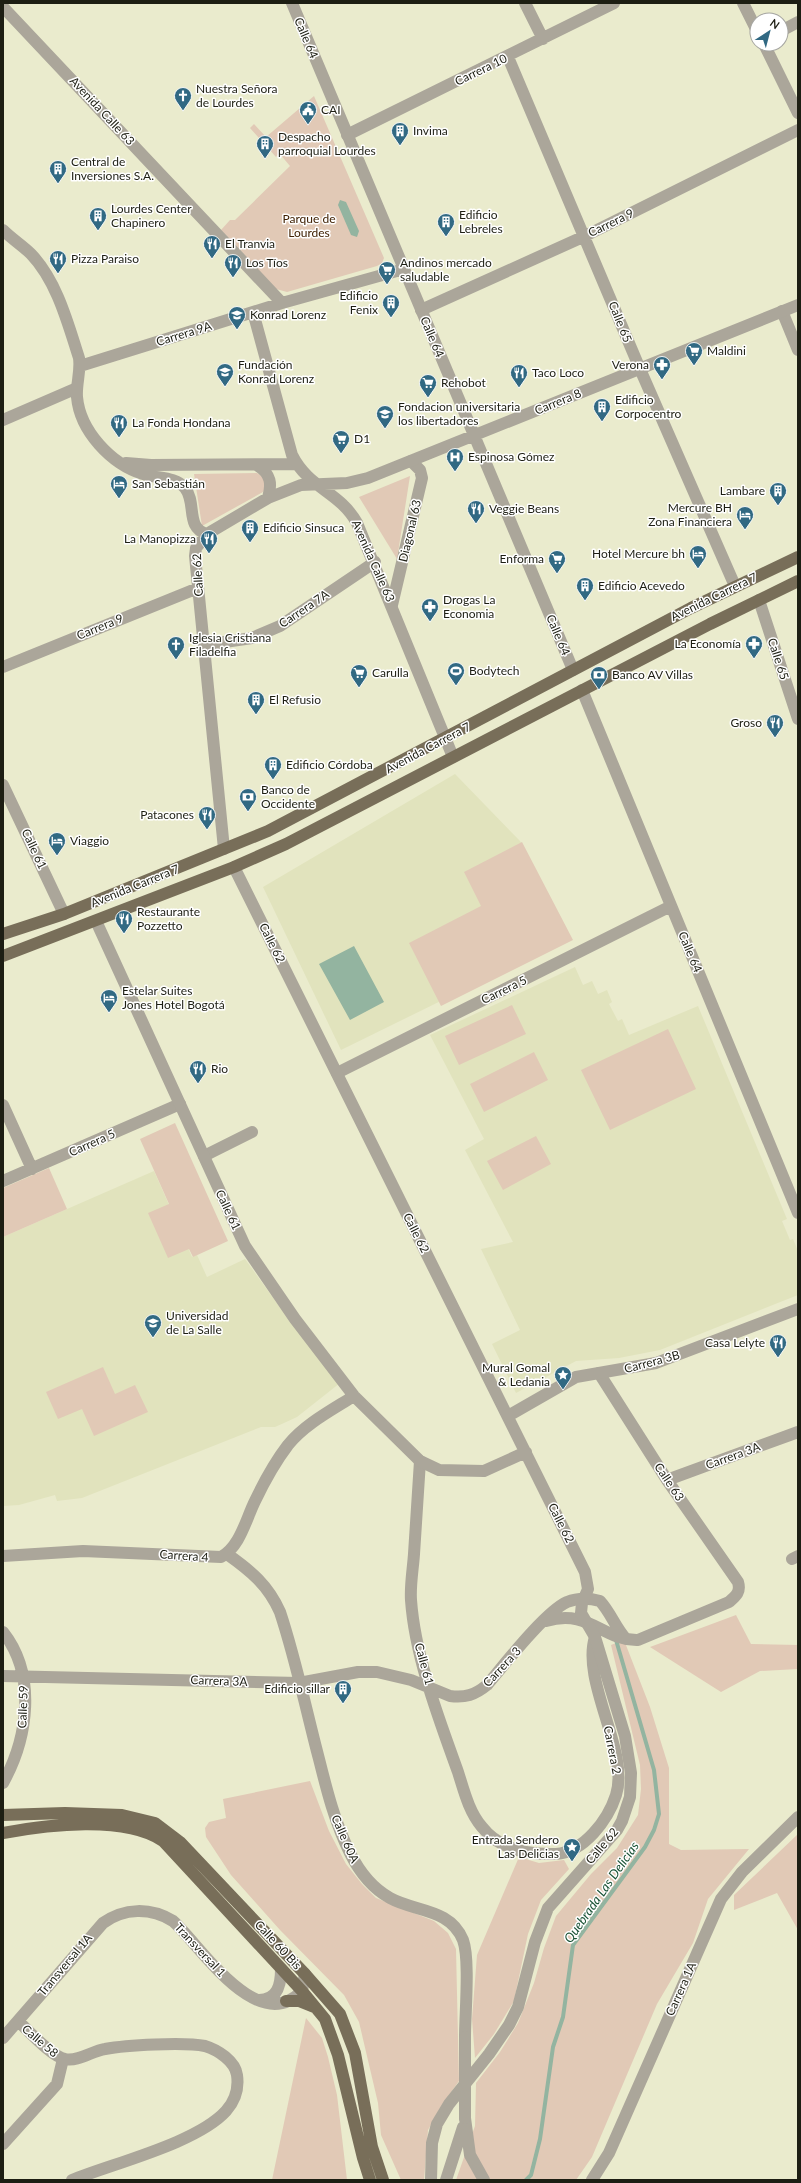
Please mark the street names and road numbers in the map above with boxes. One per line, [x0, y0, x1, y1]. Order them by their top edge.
street label: Calle 64 [291, 15, 322, 61]
street label: Carrera 10 [452, 51, 509, 89]
street label: Avenida Calle 63 [67, 73, 138, 148]
street label: Carrera 9 [585, 205, 636, 240]
street label: Calle 65 [605, 299, 635, 345]
street label: Calle 64 [417, 314, 448, 360]
street label: Carrera 9A [154, 318, 214, 349]
street label: Carrera 8 [532, 385, 583, 418]
street label: Diagonal 63 [395, 498, 424, 563]
street label: Avenida Calle 63 [349, 517, 398, 604]
street label: Calle 62 [189, 553, 206, 597]
street label: Avenida Carrera 7 [668, 569, 760, 624]
street label: Carrera 7A [276, 586, 332, 631]
street label: Carrera 9 [74, 610, 125, 643]
street label: Calle 64 [543, 612, 574, 658]
street label: Calle 65 [765, 636, 792, 682]
street label: Avenida Carrera 7 [383, 719, 473, 776]
street label: Calle 61 [19, 826, 50, 871]
street label: Avenida Carrera 7 [88, 861, 181, 910]
street label: Calle 62 [256, 920, 289, 965]
street label: Calle 64 [675, 929, 706, 975]
street label: Carrera 5 [478, 972, 529, 1007]
street label: Carrera 5 [66, 1126, 117, 1159]
street label: Calle 61 [213, 1187, 244, 1232]
street label: Calle 62 [400, 1210, 433, 1255]
street label: Carrera 3B [622, 1347, 681, 1376]
street label: Carrera 3A [703, 1438, 763, 1472]
street label: Calle 63 [651, 1460, 688, 1504]
street label: Calle 62 [545, 1500, 578, 1545]
street label: Carrera 4 [159, 1546, 209, 1565]
street label: Calle 61 [412, 1641, 437, 1687]
street label: Carrera 3 [479, 1644, 524, 1690]
street label: Carrera 3A [190, 1672, 249, 1689]
street label: Calle 59 [14, 1685, 31, 1729]
street label: Carrera 2 [600, 1724, 625, 1775]
street label: Calle 60A [328, 1812, 363, 1866]
street label: Calle 62 [582, 1824, 621, 1867]
street label: Calle 60 Bis [252, 1917, 305, 1972]
street label: Transversal 1 [172, 1919, 229, 1980]
street label: Transversal 1A [34, 1930, 96, 1999]
street label: Carrera 1A [662, 1959, 699, 2018]
street label: Calle 58 [19, 2021, 62, 2060]

